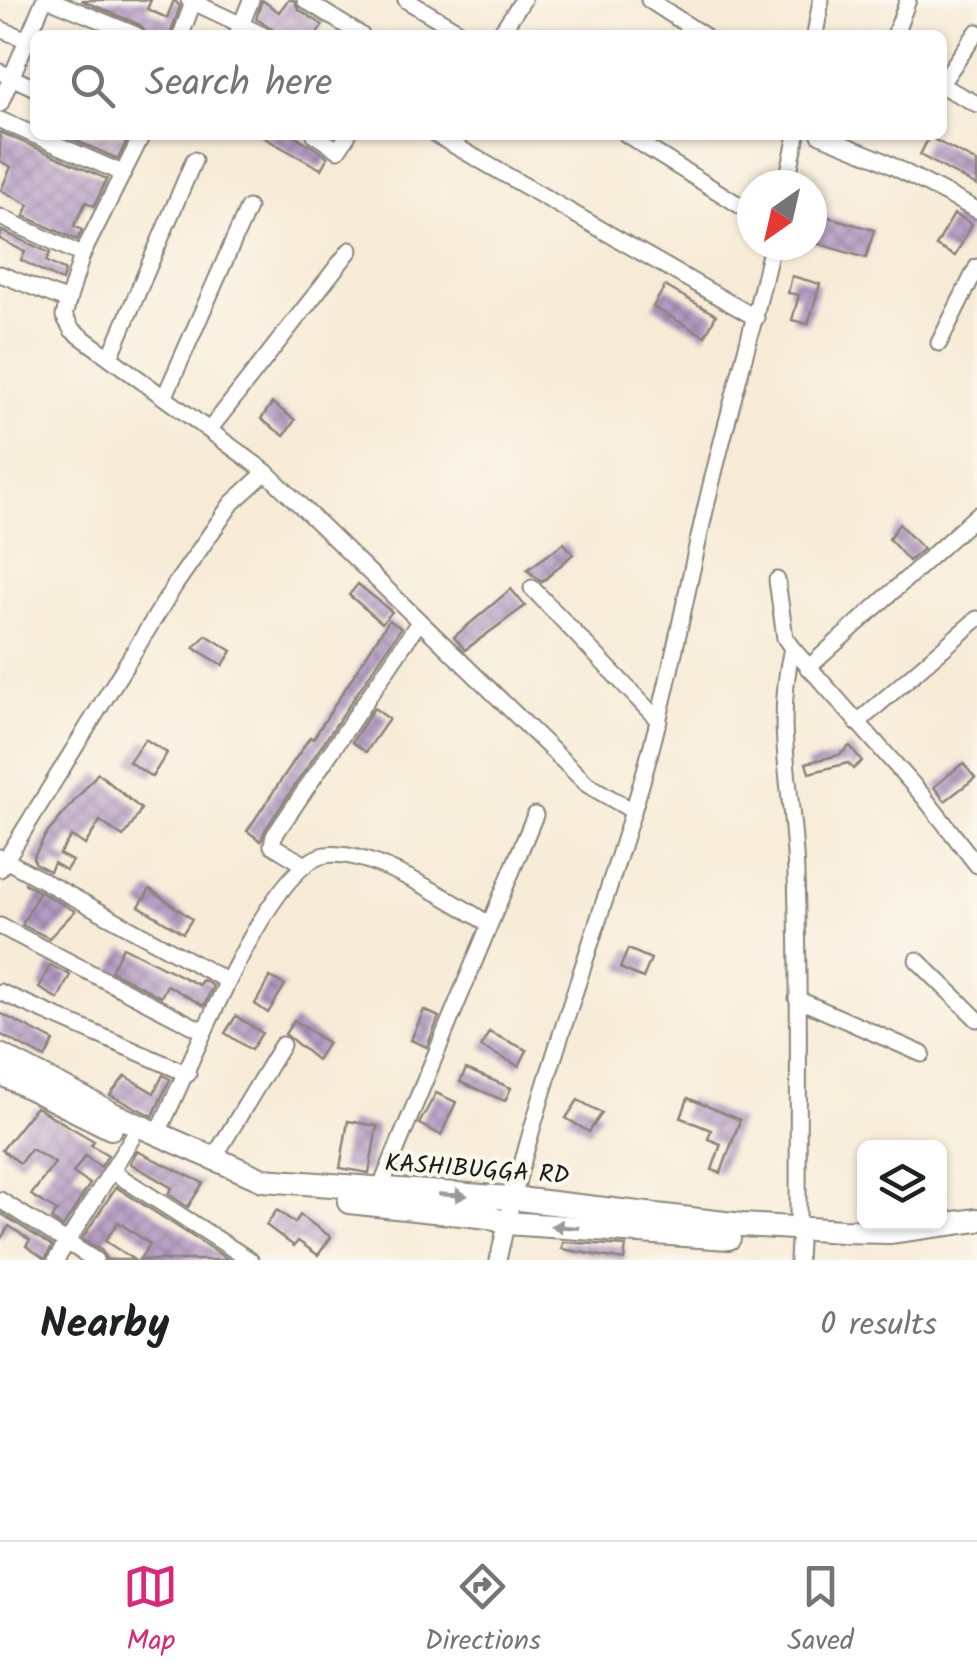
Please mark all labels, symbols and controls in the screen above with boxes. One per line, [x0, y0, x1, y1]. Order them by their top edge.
search box [30, 30, 947, 140]
text: Search here [145, 55, 332, 115]
icon: search [65, 58, 120, 113]
north arrow [737, 170, 827, 260]
map controls [857, 1140, 947, 1230]
button: layers [857, 1140, 947, 1230]
street label: KASHIBUGGA RD [383, 1144, 571, 1196]
one-way arrow [438, 1187, 470, 1203]
one-way arrow [549, 1219, 581, 1235]
text: Nearby [40, 1292, 169, 1359]
text: 0 results [820, 1300, 937, 1351]
tab: Map [123, 1559, 178, 1664]
tab: Directions [425, 1559, 541, 1664]
tab: Saved [787, 1559, 854, 1664]

